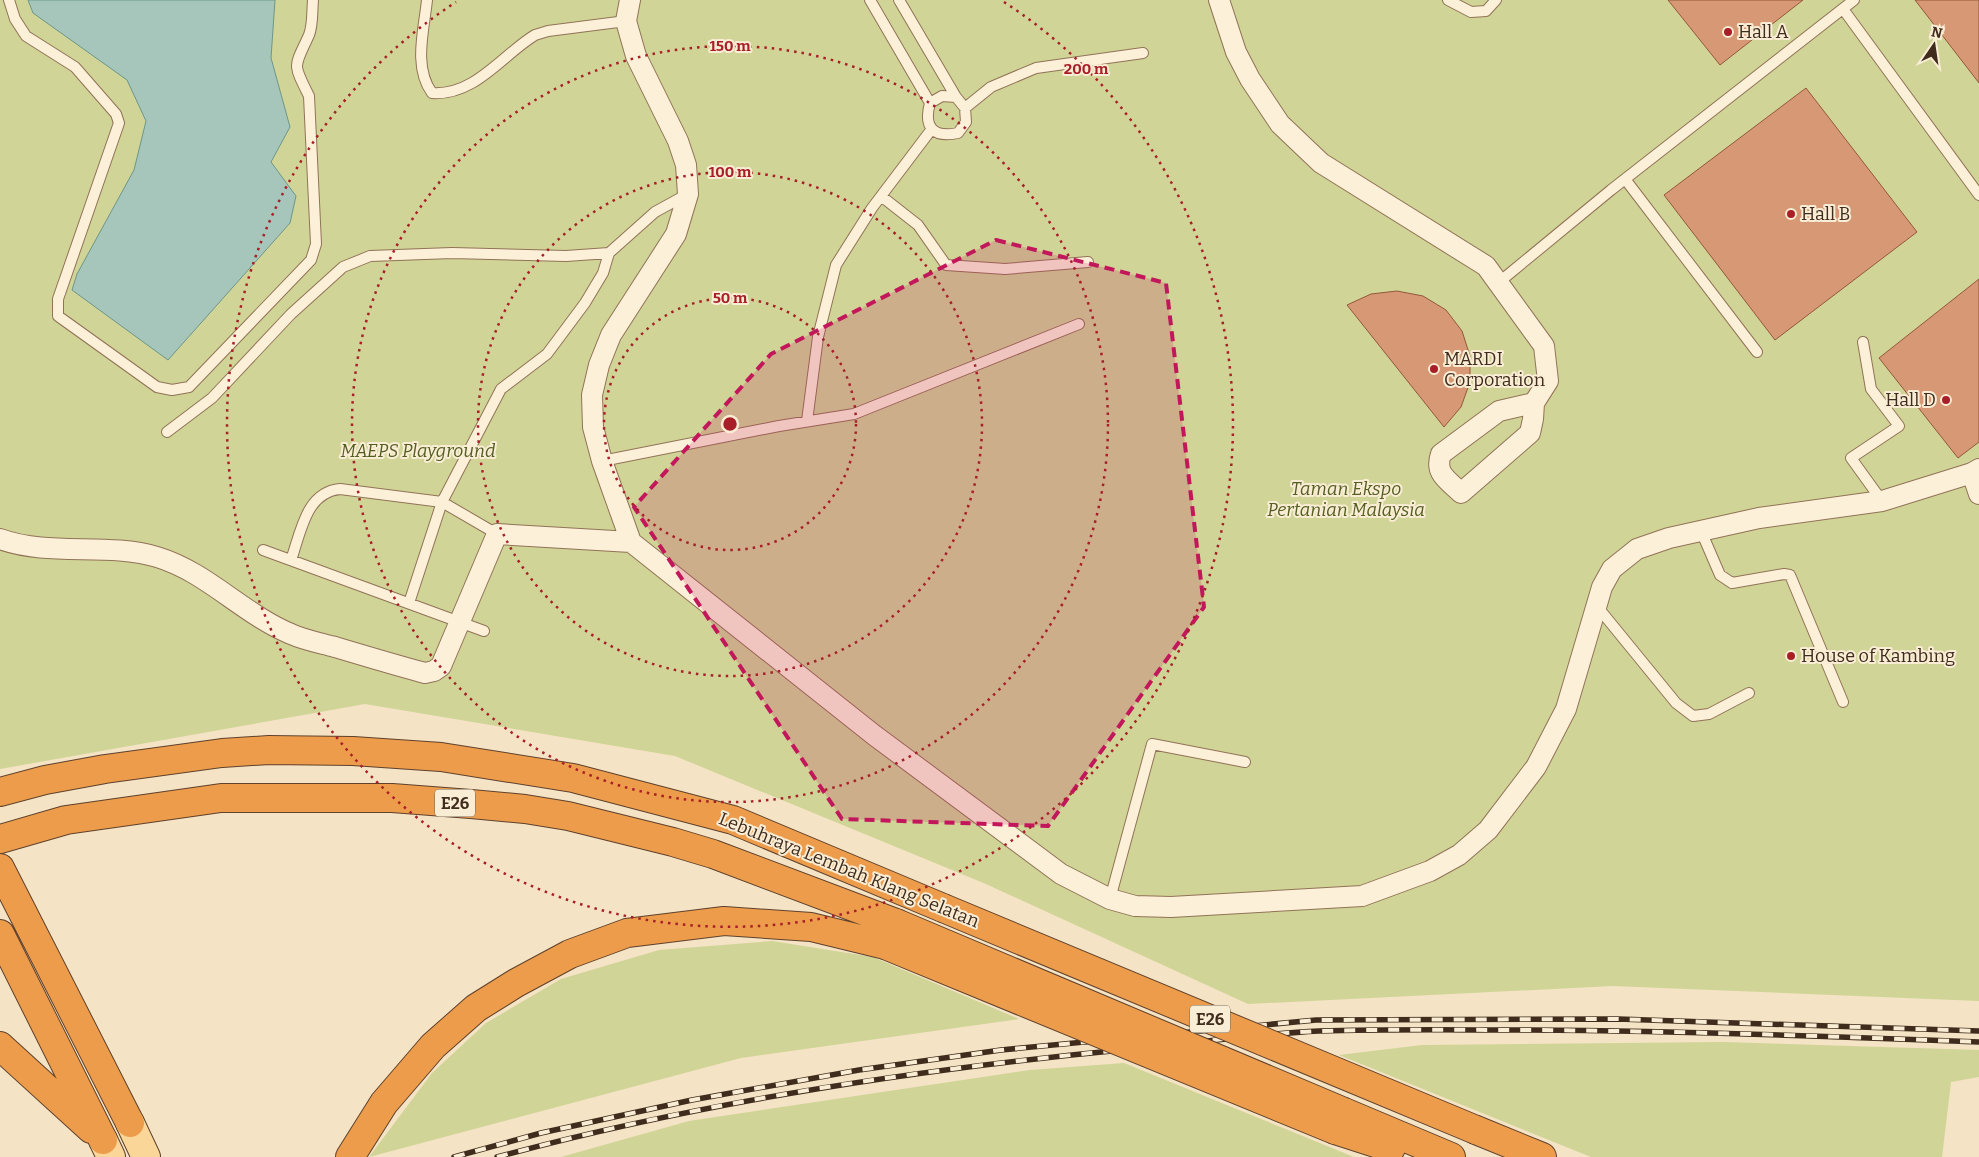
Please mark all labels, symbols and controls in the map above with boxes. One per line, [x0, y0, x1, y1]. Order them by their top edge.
north arrow [1909, 20, 1959, 70]
place label: Hall A [1738, 21, 1789, 43]
text: N [1930, 23, 1944, 42]
marker: Hall A [1722, 26, 1734, 38]
text: 150 m [709, 37, 751, 55]
text: 200 m [1064, 60, 1109, 78]
text: 100 m [709, 163, 752, 181]
place label: Hall B [1801, 203, 1850, 225]
marker: Hall B [1785, 208, 1797, 220]
text: 50 m [713, 289, 748, 307]
place label: MARDI Corporation [1444, 348, 1546, 391]
marker: MARDI Corporation [1428, 363, 1440, 375]
place label: Hall D [1885, 389, 1936, 411]
marker: Hall D [1940, 394, 1952, 406]
centre of rings [721, 415, 739, 433]
park label: MAEPS Playground [341, 440, 496, 462]
park label: Taman Ekspo Pertanian Malaysia [1267, 478, 1425, 521]
place label: House of Kambing [1801, 645, 1955, 667]
marker: House of Kambing [1785, 650, 1797, 662]
road number: E26 [435, 790, 475, 816]
street label: Lebuhraya Lembah Klang Selatan [716, 808, 983, 933]
road number: E26 [1190, 1006, 1230, 1032]

